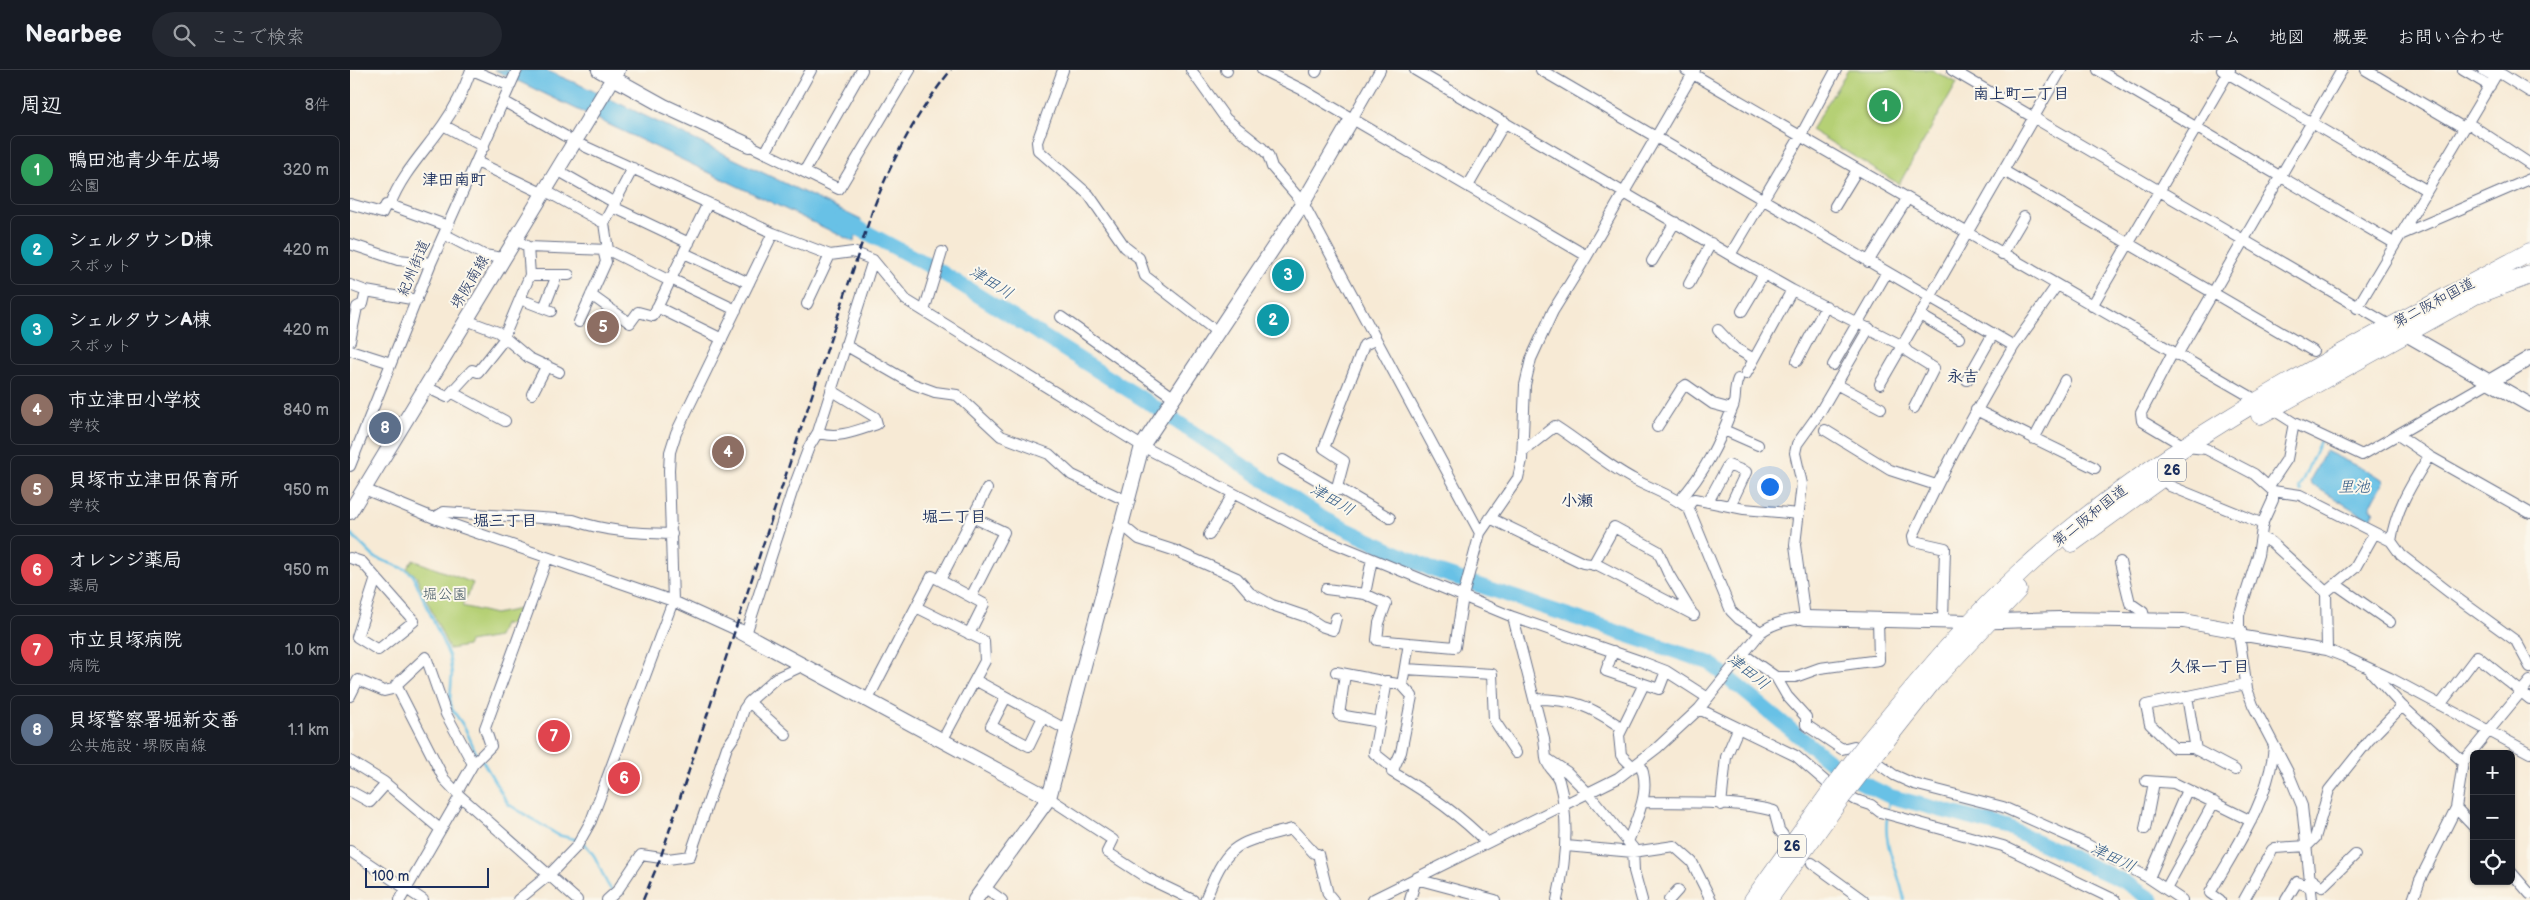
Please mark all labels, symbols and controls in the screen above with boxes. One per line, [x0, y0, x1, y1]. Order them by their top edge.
search box [152, 12, 502, 57]
text: Nearbee [25, 20, 122, 49]
icon: search [170, 21, 198, 49]
text: ここで検索 [210, 26, 305, 49]
text: ホーム [2188, 27, 2241, 48]
text: 地図 [2269, 27, 2305, 48]
text: 概要 [2333, 27, 2369, 48]
text: お問い合わせ [2397, 27, 2505, 48]
district label: 南上町二丁目 [1973, 85, 2069, 104]
pin: 1 [1869, 87, 1901, 125]
text: 周辺 [20, 93, 62, 118]
text: 8件 [305, 96, 330, 115]
text: 鴨田池青少年広場 [68, 149, 220, 172]
text: 1 [34, 161, 40, 180]
text: 320 m [283, 161, 329, 180]
district label: 津田南町 [422, 171, 486, 190]
text: 公園 [68, 177, 100, 196]
text: シェルタウンD棟 [68, 229, 213, 252]
street label: 紀州街道 [394, 237, 434, 299]
text: 2 [32, 241, 42, 260]
text: 420 m [283, 241, 329, 260]
street label: 堺阪南線 [446, 251, 494, 313]
pin: 3 [1272, 256, 1304, 294]
text: スポット [68, 257, 132, 276]
water label: 津田川 [966, 262, 1016, 304]
street label: 第二阪和国道 [2390, 273, 2478, 333]
pin: 2 [1257, 301, 1289, 339]
pin: 5 [587, 308, 619, 346]
text: シェルタウンA棟 [68, 309, 211, 332]
text: 3 [32, 321, 42, 340]
text: 420 m [283, 321, 329, 340]
text: スポット [68, 337, 132, 356]
district label: 永吉 [1947, 368, 1979, 387]
text: 市立津田小学校 [68, 389, 201, 412]
text: 4 [32, 401, 42, 420]
text: 840 m [283, 401, 329, 420]
pin: 8 [369, 409, 401, 447]
text: 学校 [68, 417, 100, 436]
pin: 4 [712, 433, 744, 471]
road number: 26 [2158, 458, 2186, 482]
text: 貝塚市立津田保育所 [68, 469, 239, 492]
your location [1757, 474, 1783, 500]
water label: 里池 [2338, 478, 2371, 497]
water label: 津田川 [1306, 480, 1358, 520]
text: 5 [32, 481, 42, 500]
text: 950 m [284, 481, 329, 500]
street label: 第二阪和国道 [2049, 481, 2131, 551]
district label: 小瀬 [1561, 492, 1593, 511]
text: 学校 [68, 497, 100, 516]
district label: 堀二丁目 [922, 508, 986, 527]
district label: 堀三丁目 [473, 512, 537, 531]
text: オレンジ薬局 [68, 549, 182, 572]
text: 6 [32, 561, 42, 580]
text: 950 m [284, 561, 329, 580]
text: 薬局 [68, 577, 100, 596]
park label: 堀公園 [422, 585, 468, 604]
text: 市立貝塚病院 [68, 629, 182, 652]
text: 7 [33, 641, 41, 660]
text: 1.0 km [285, 641, 329, 660]
water label: 津田川 [1723, 650, 1773, 694]
text: 病院 [68, 657, 100, 676]
district label: 久保一丁目 [2169, 658, 2249, 677]
text: 貝塚警察署堀新交番 [68, 709, 239, 732]
pin: 7 [538, 717, 570, 755]
text: 8 [32, 721, 42, 740]
text: 1.1 km [288, 721, 329, 740]
text: 公共施設 · 堺阪南線 [68, 737, 206, 756]
map controls [2470, 750, 2515, 885]
button: + [2470, 750, 2515, 795]
pin: 6 [608, 759, 640, 797]
button: − [2470, 795, 2515, 840]
road number: 26 [1778, 834, 1806, 858]
water label: 津田川 [2087, 839, 2139, 877]
button: locate [2470, 840, 2515, 885]
scale bar [365, 865, 489, 888]
text: 100 m [372, 868, 409, 885]

